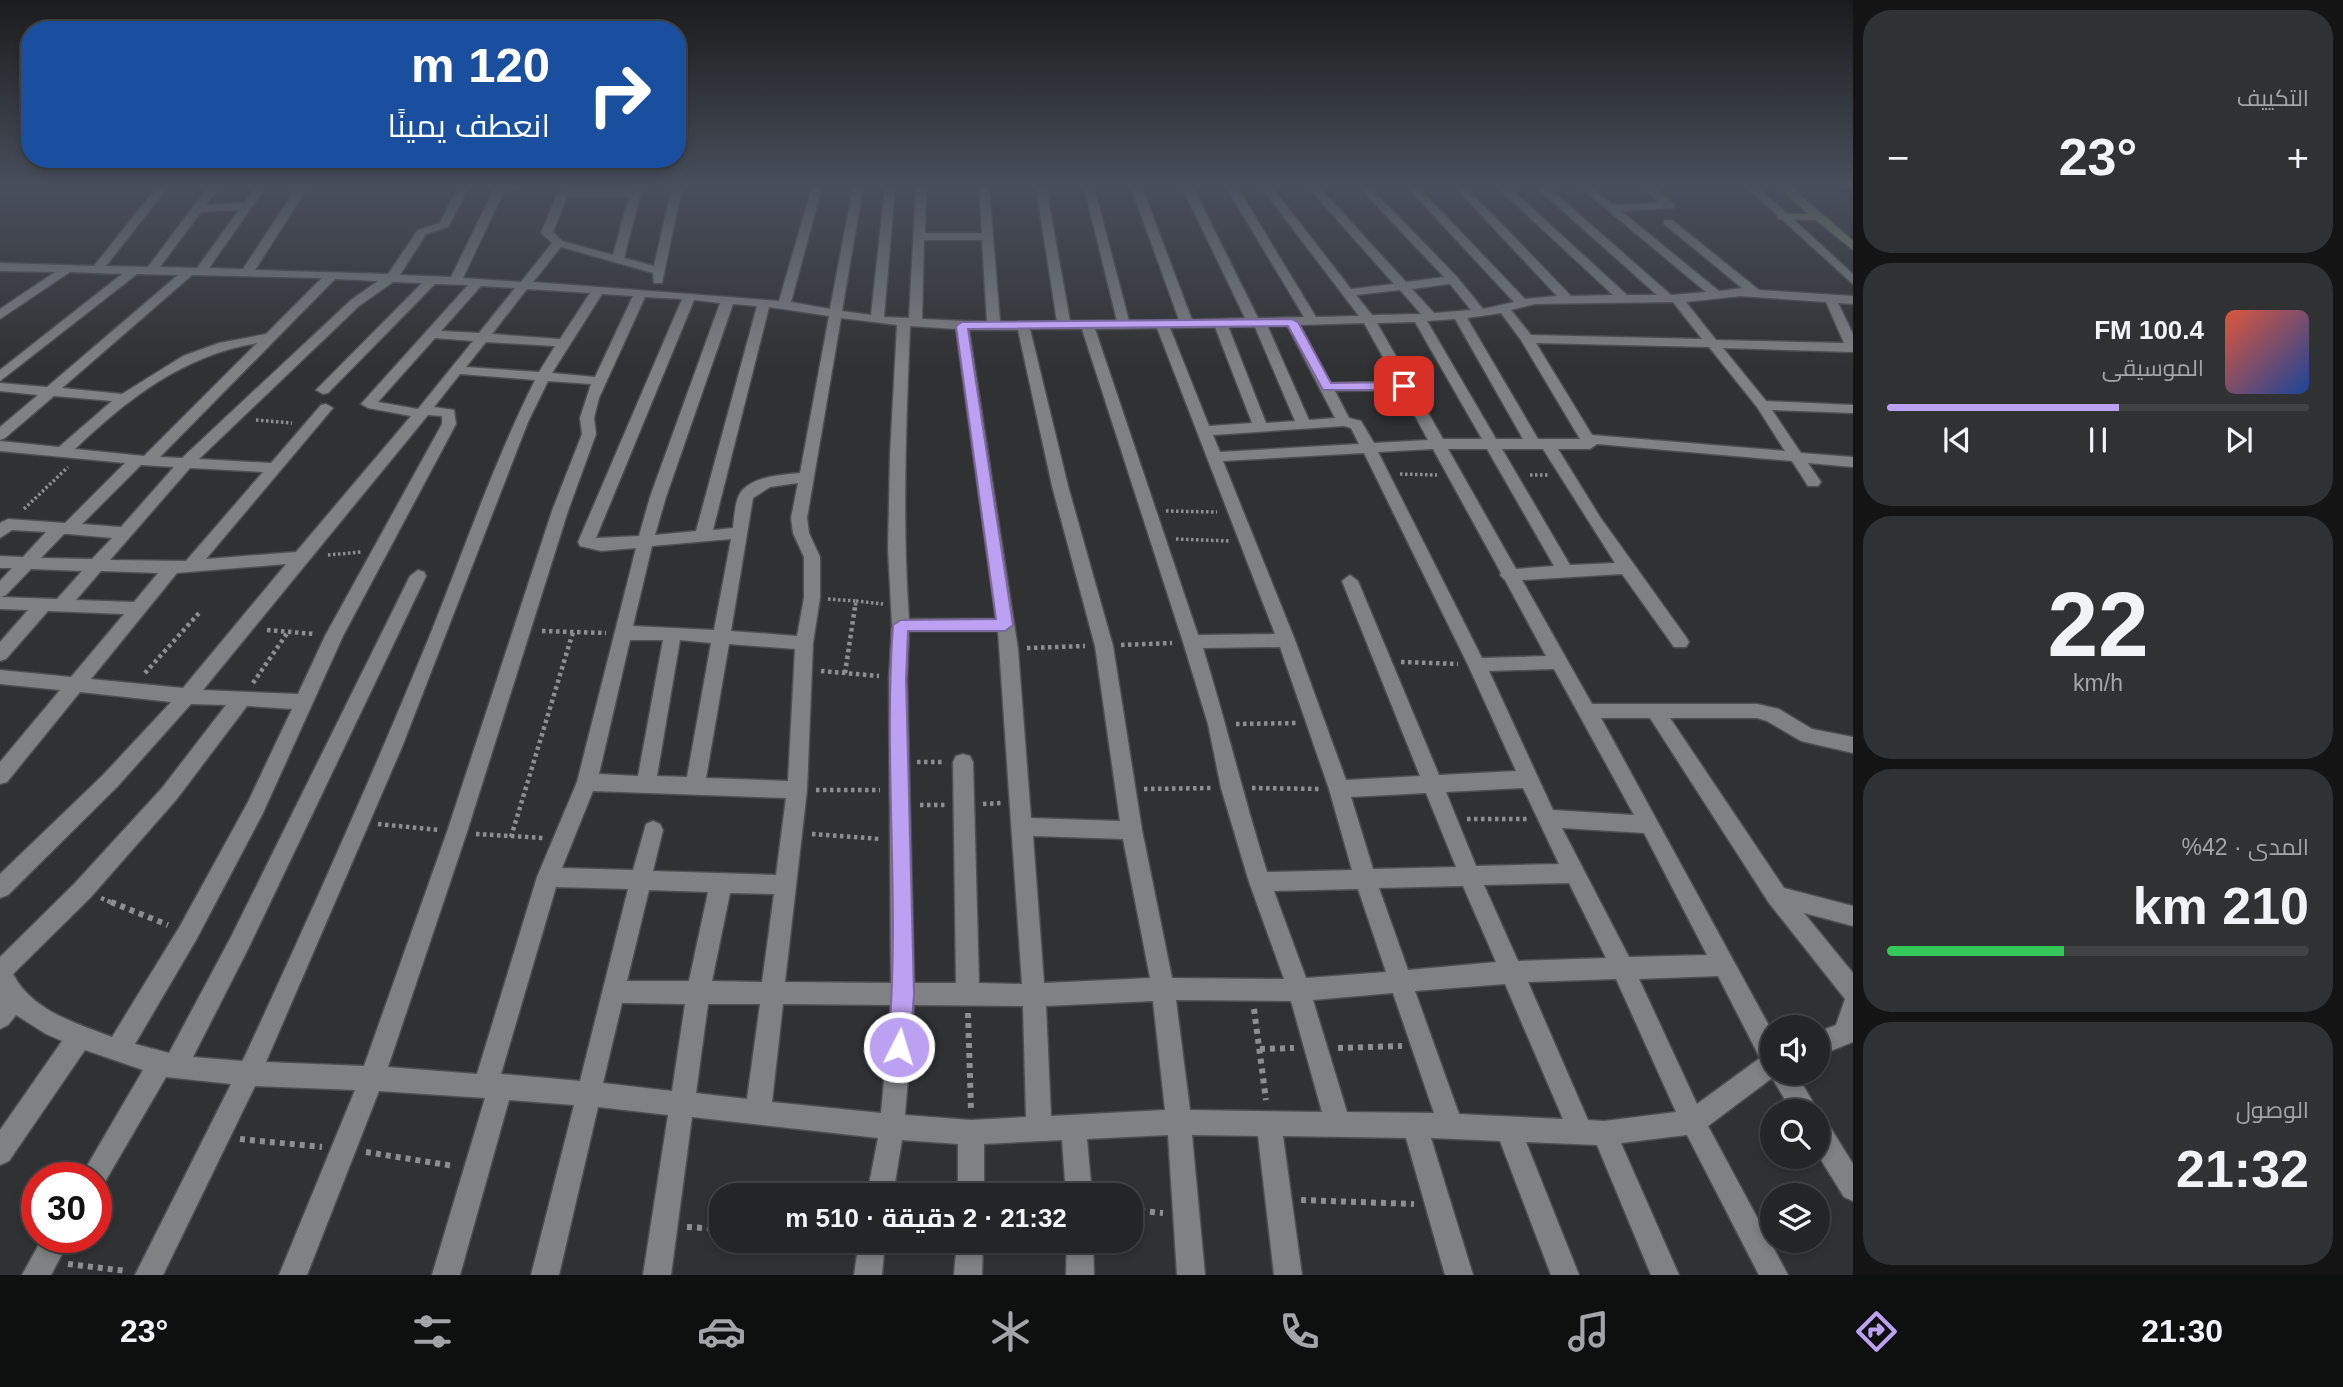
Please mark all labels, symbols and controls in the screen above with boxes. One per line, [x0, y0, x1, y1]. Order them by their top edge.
text: 120 m [411, 38, 550, 92]
icon: right [574, 49, 665, 140]
text: التكييف [2237, 85, 2309, 111]
text: انعطف يمينًا [387, 108, 550, 144]
text: 23° [2059, 128, 2137, 186]
text: − [1887, 137, 1909, 179]
text: + [2287, 137, 2309, 179]
text: 100.4 FM [2094, 315, 2204, 345]
text: الموسيقى [2102, 355, 2204, 381]
pin [1374, 356, 1434, 416]
icon: arrive [1385, 367, 1423, 405]
icon: previous [1938, 421, 1976, 459]
icon: pause [2079, 421, 2117, 459]
icon: next [2220, 421, 2258, 459]
text: 22 [2047, 574, 2149, 675]
text: km/h [2073, 670, 2123, 696]
text: المدى · 42% [2182, 834, 2309, 860]
text: 210 km [2133, 877, 2309, 935]
position arrow [862, 1010, 936, 1084]
map controls [1760, 1015, 1830, 1253]
button: sound [1760, 1015, 1830, 1085]
text: الوصول [2236, 1097, 2309, 1123]
button: search [1760, 1099, 1830, 1169]
text: 21:32 [2176, 1140, 2309, 1198]
speed limit sign: 30 [21, 1162, 112, 1253]
button: layers [1760, 1183, 1830, 1253]
text: 21:32 · 2 دقيقة · 510 m [785, 1203, 1067, 1233]
icon: filters [408, 1307, 457, 1356]
icon: car [697, 1307, 746, 1356]
icon: climate [986, 1307, 1035, 1356]
icon: phone [1275, 1307, 1324, 1356]
icon: music [1564, 1307, 1613, 1356]
icon: directions [1852, 1307, 1901, 1356]
text: 23° [120, 1313, 168, 1349]
text: 21:30 [2141, 1313, 2223, 1349]

